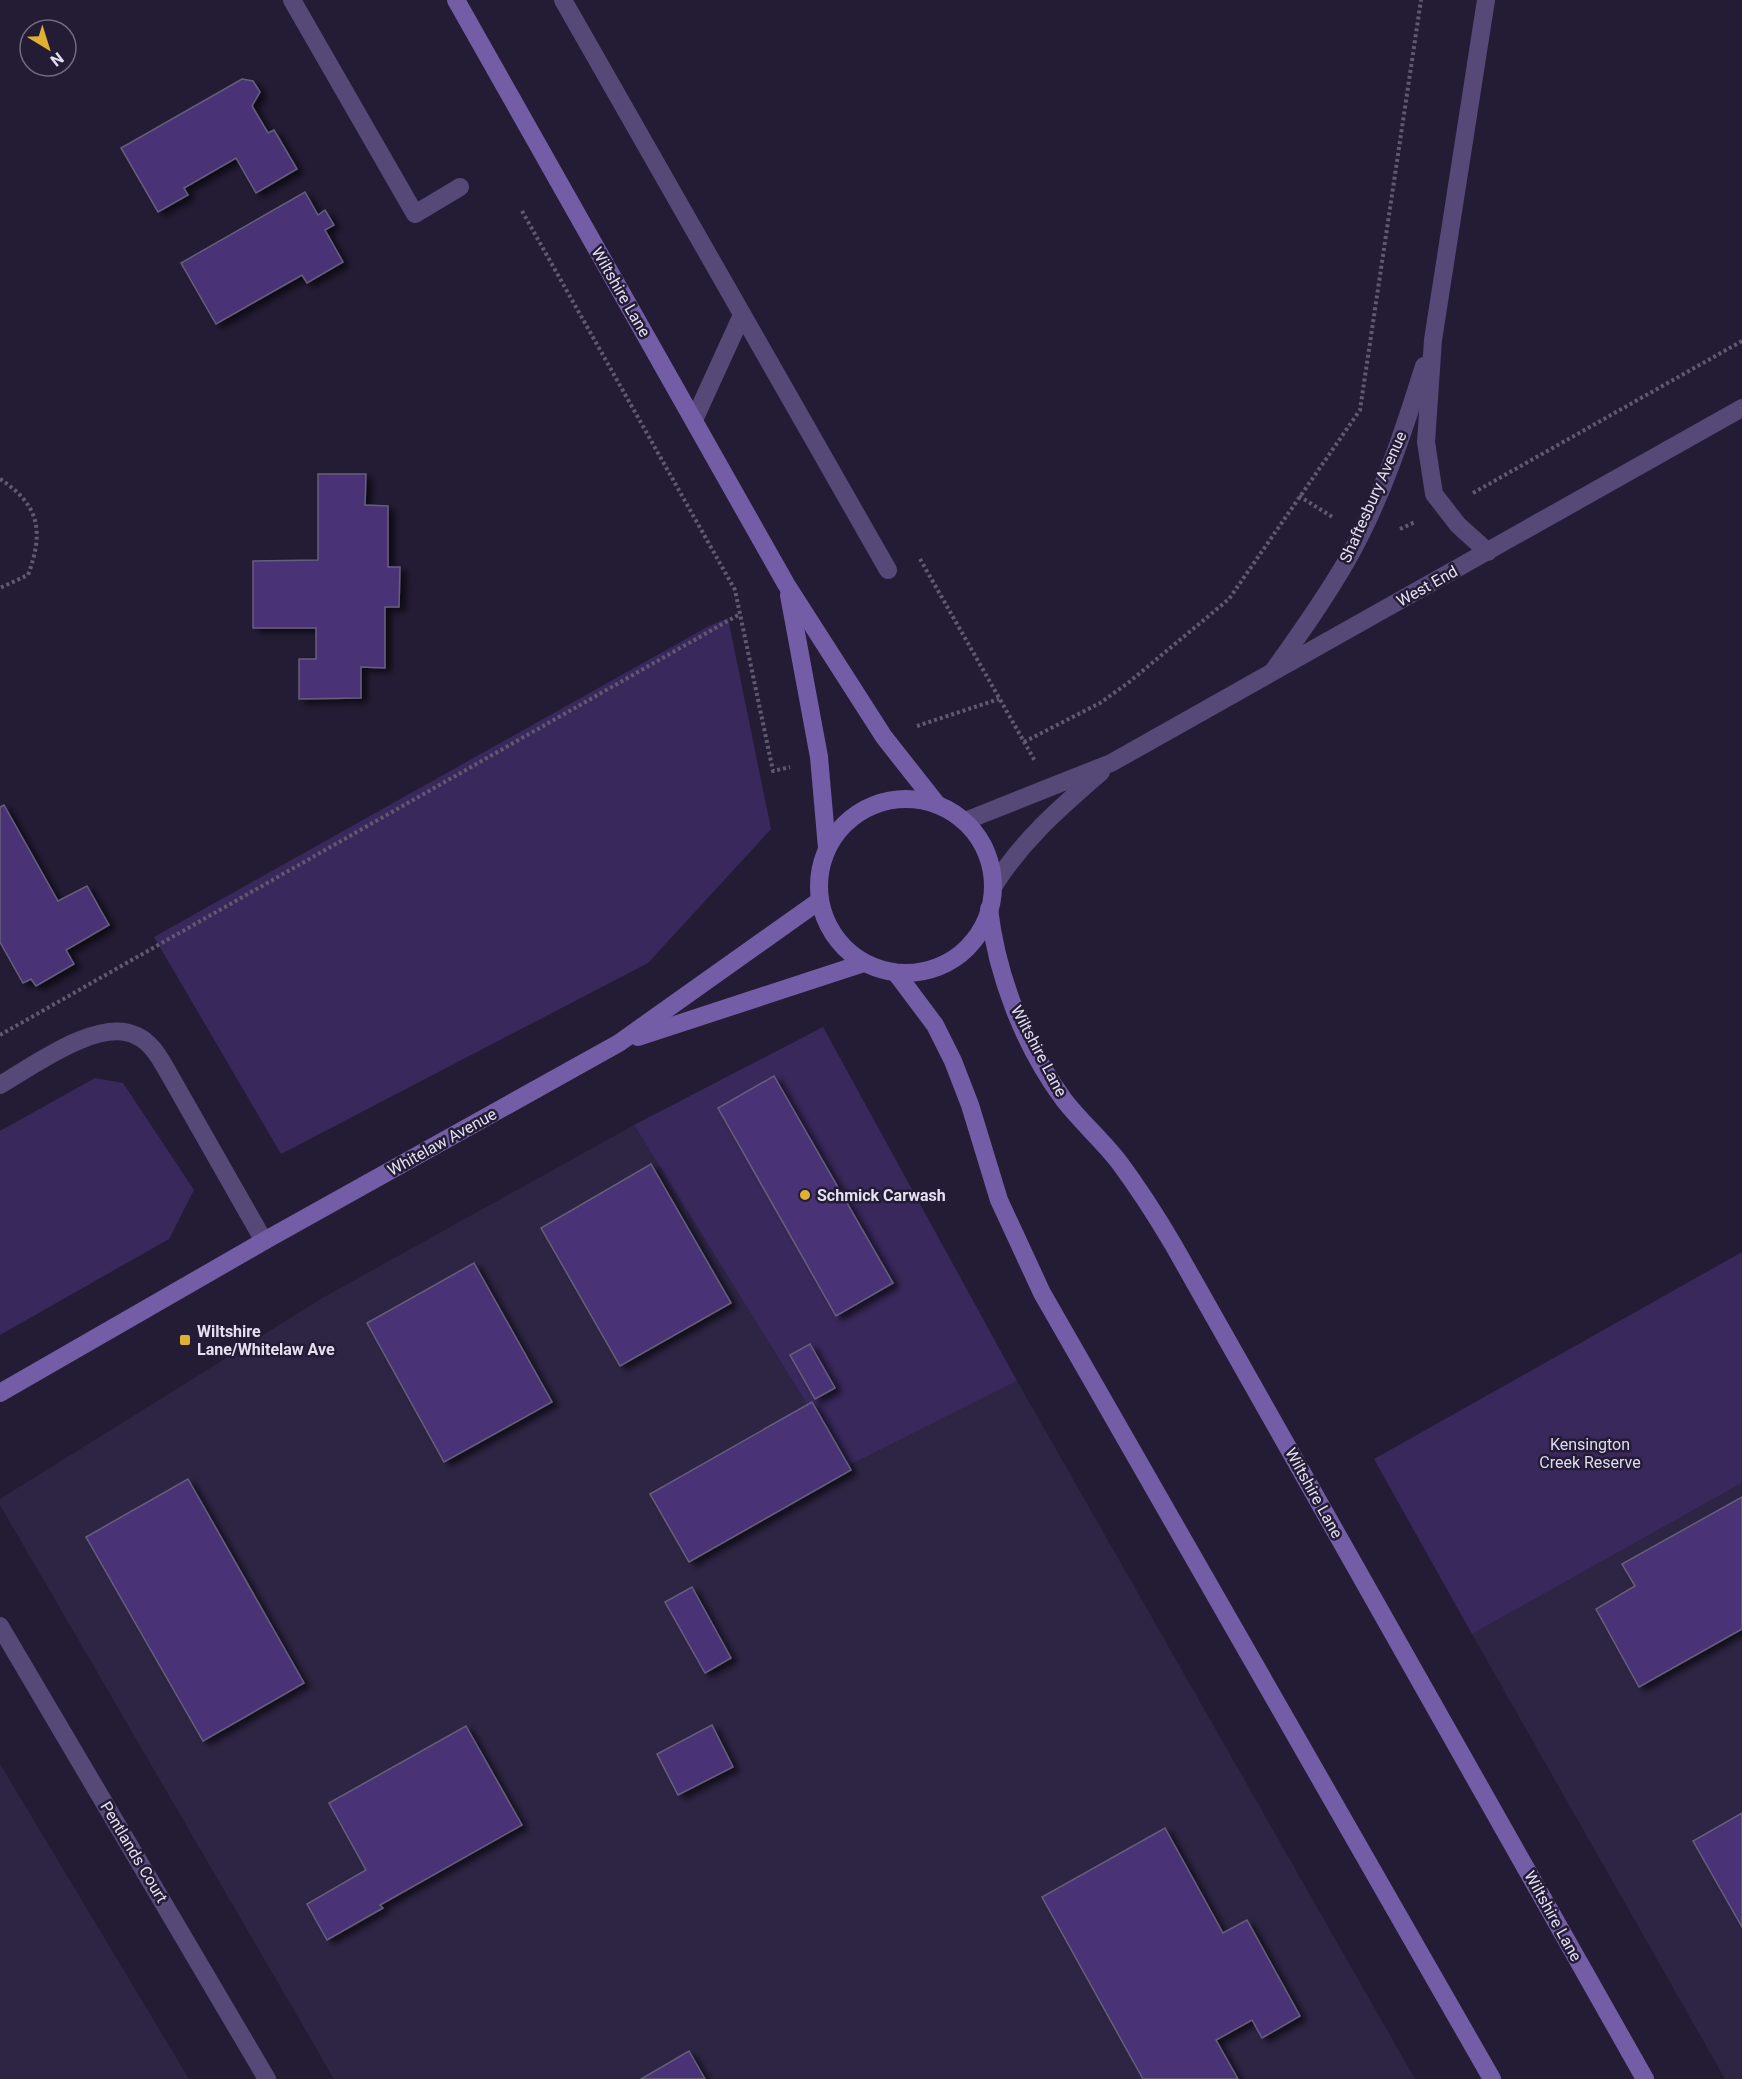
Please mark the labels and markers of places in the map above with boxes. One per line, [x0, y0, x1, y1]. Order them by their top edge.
place label: Schmick Carwash [817, 1186, 946, 1205]
marker: Schmick Carwash [798, 1188, 812, 1202]
place label: Wiltshire Lane/Whitelaw Ave [197, 1322, 335, 1359]
marker: Wiltshire Lane/Whitelaw Ave [178, 1333, 192, 1347]

